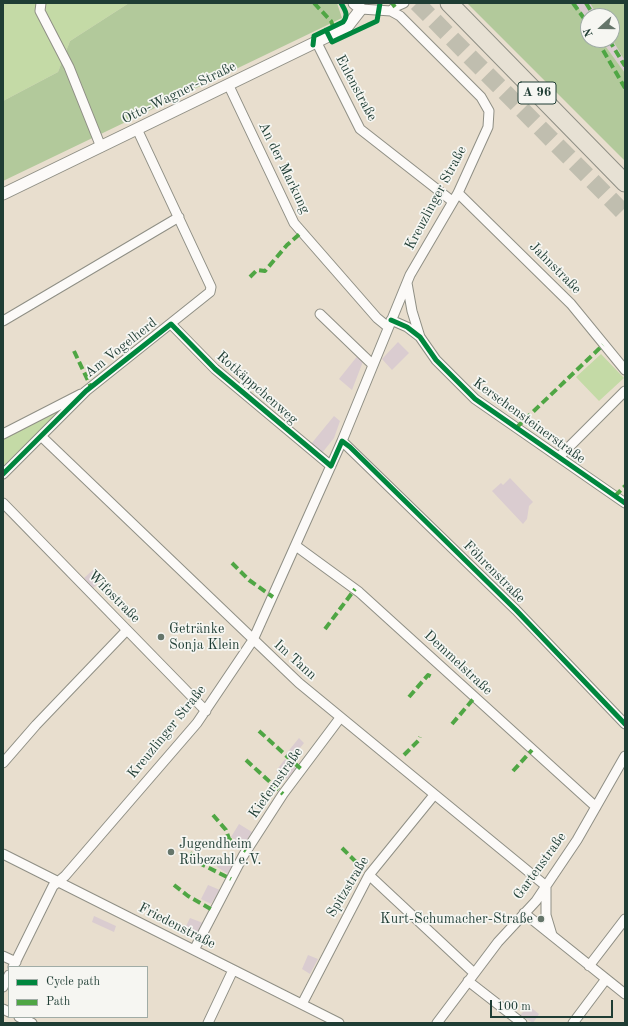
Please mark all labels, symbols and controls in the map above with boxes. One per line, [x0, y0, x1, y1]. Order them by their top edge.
north arrow [580, 8, 620, 48]
text: N [583, 26, 596, 38]
street label: Eulenstraße [332, 52, 380, 124]
street label: Otto-Wagner-Straße [119, 58, 239, 128]
road number: A 96 [518, 82, 556, 104]
street label: An der Markung [255, 119, 313, 217]
street label: Kreuzlinger Straße [402, 143, 470, 253]
street label: Jahnstraße [525, 238, 585, 298]
street label: Am Vogelherd [82, 315, 160, 381]
street label: Rotkäppchenweg [213, 348, 301, 428]
street label: Kerschensteinerstraße [469, 375, 589, 467]
street label: Föhrenstraße [459, 537, 529, 607]
street label: Wifostraße [84, 567, 144, 627]
place label: Getränke Sonja Klein [169, 621, 240, 654]
street label: Demmelstraße [420, 627, 496, 699]
marker: Getränke Sonja Klein [156, 632, 166, 642]
street label: Im Tann [270, 636, 320, 684]
street label: Kreuzlinger Straße [124, 682, 210, 782]
street label: Kiefernstraße [245, 744, 307, 822]
street label: Gartenstraße [510, 829, 570, 903]
place label: Jugendheim Rübezahl e.V. [179, 836, 261, 868]
marker: Jugendheim Rübezahl e.V. [166, 847, 176, 857]
street label: Spitzstraße [323, 853, 373, 921]
street label: Friedenstraße [136, 899, 218, 953]
place label: Kurt-Schumacher-Straße [380, 911, 533, 927]
marker: Kurt-Schumacher-Straße [536, 914, 546, 924]
legend [8, 966, 148, 1018]
text: Cycle path [46, 976, 100, 988]
scale bar [492, 992, 615, 1018]
text: Path [46, 996, 70, 1008]
text: 100 m [497, 1001, 531, 1013]

